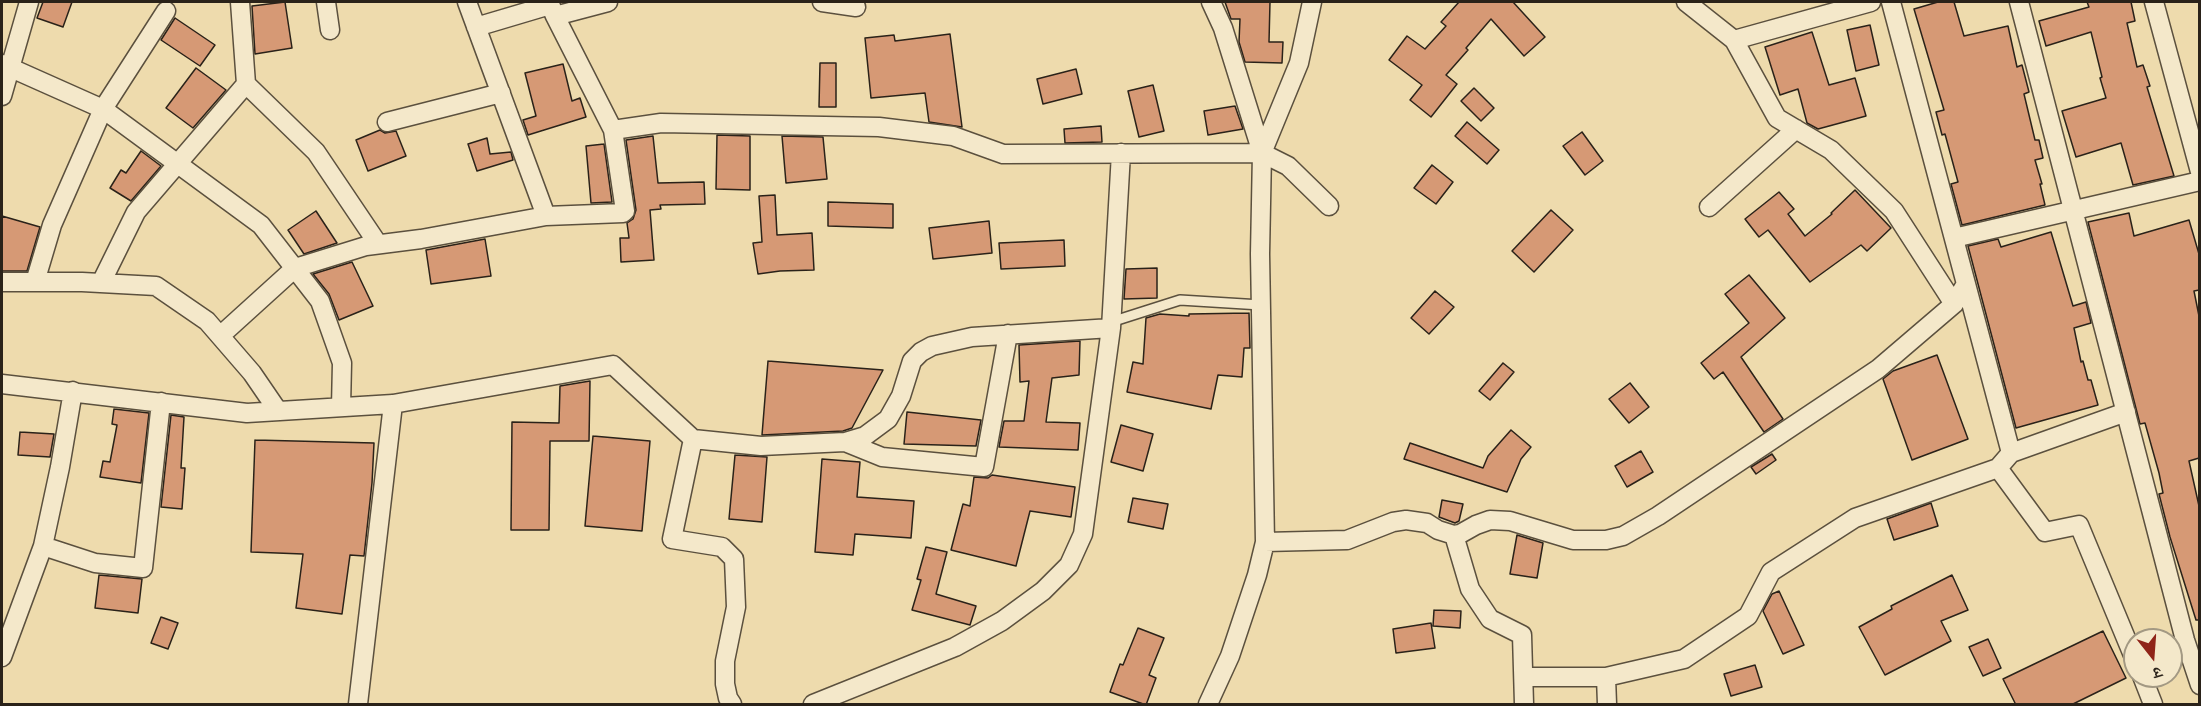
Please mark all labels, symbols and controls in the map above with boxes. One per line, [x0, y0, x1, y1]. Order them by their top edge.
north arrow [2123, 628, 2183, 688]
text: उ [2150, 661, 2165, 686]

